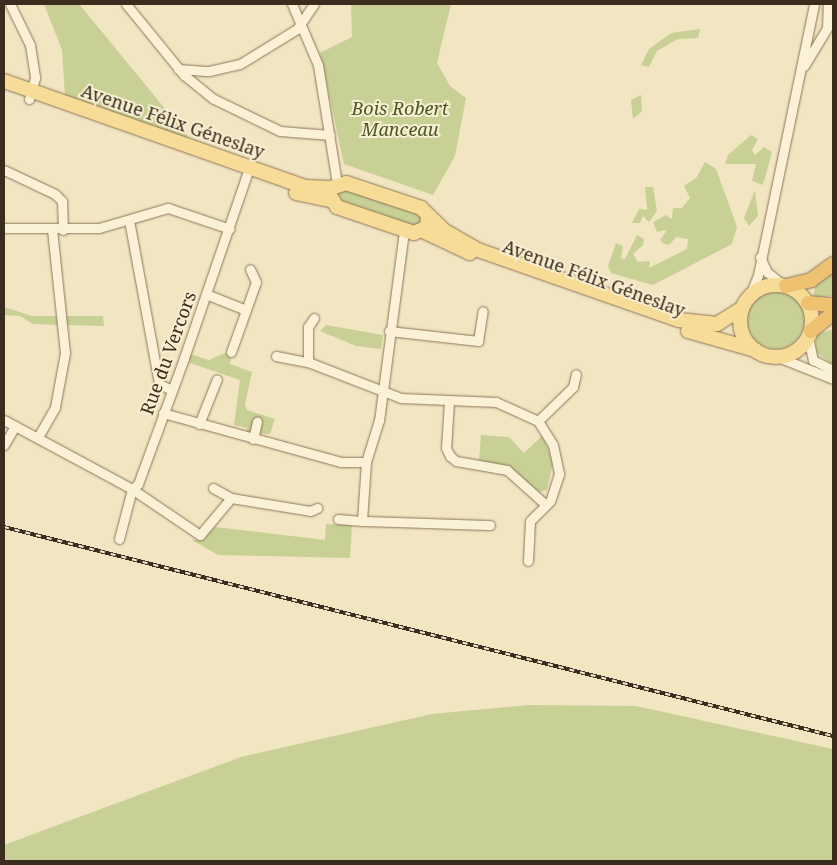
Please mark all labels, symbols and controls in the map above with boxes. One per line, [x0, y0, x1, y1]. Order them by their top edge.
street label: Avenue Félix Géneslay [79, 79, 267, 163]
park label: Bois Robert Manceau [352, 98, 448, 140]
street label: Avenue Félix Géneslay [500, 235, 688, 321]
street label: Rue du Vercors [136, 288, 200, 418]

